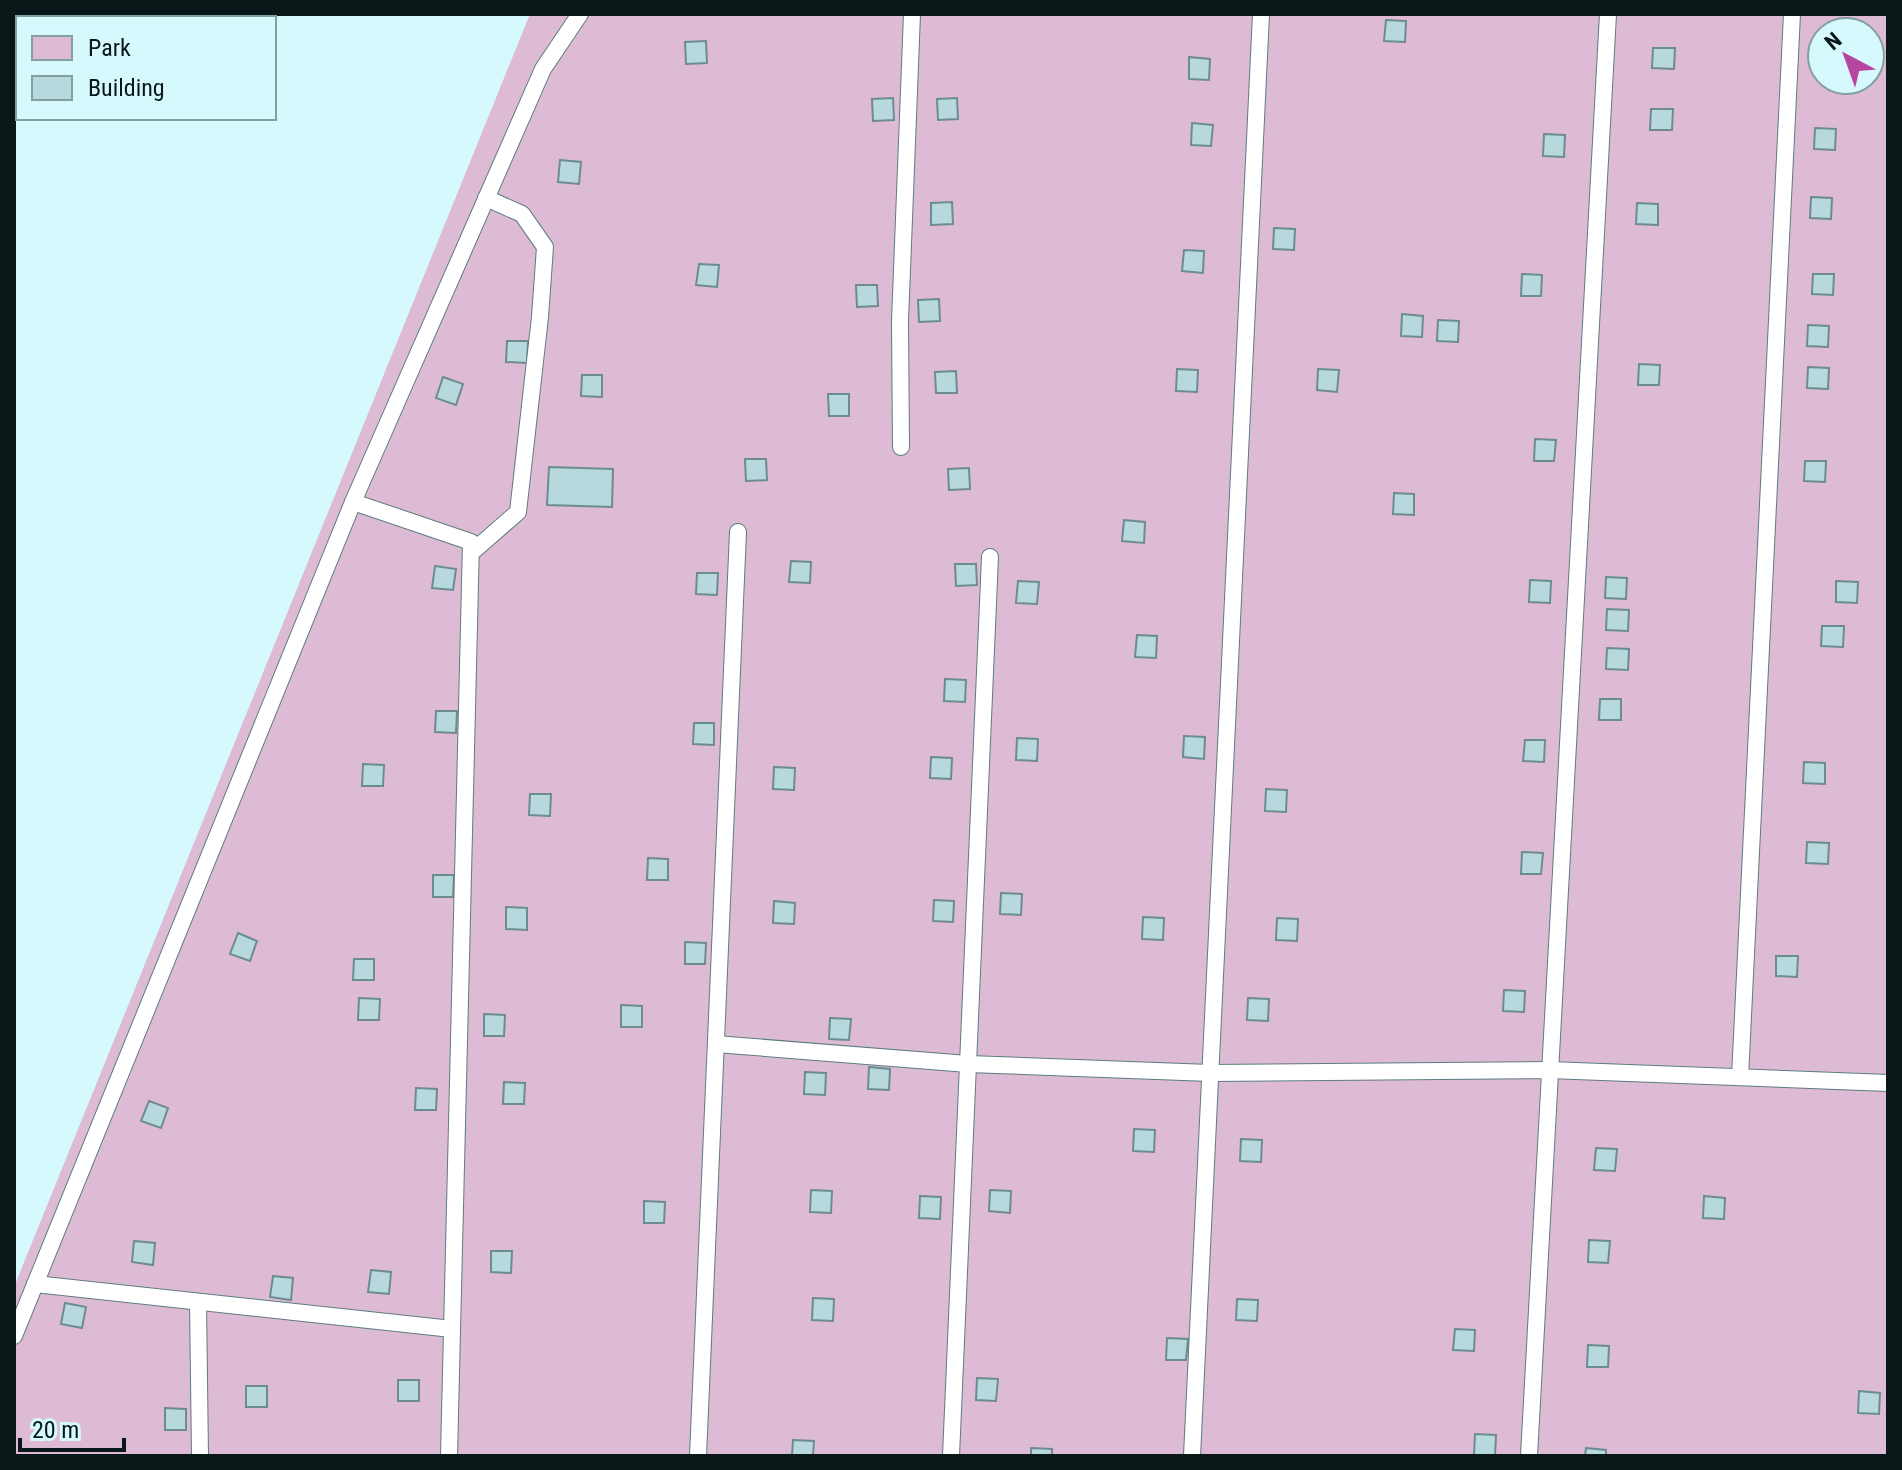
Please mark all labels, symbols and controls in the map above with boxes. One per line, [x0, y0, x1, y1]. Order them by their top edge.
legend [16, 16, 276, 120]
north arrow [1806, 16, 1886, 96]
text: N [1820, 27, 1846, 55]
text: Park [88, 34, 131, 62]
text: Building [88, 74, 165, 102]
scale bar [20, 1402, 124, 1452]
text: 20 m [32, 1416, 79, 1444]

